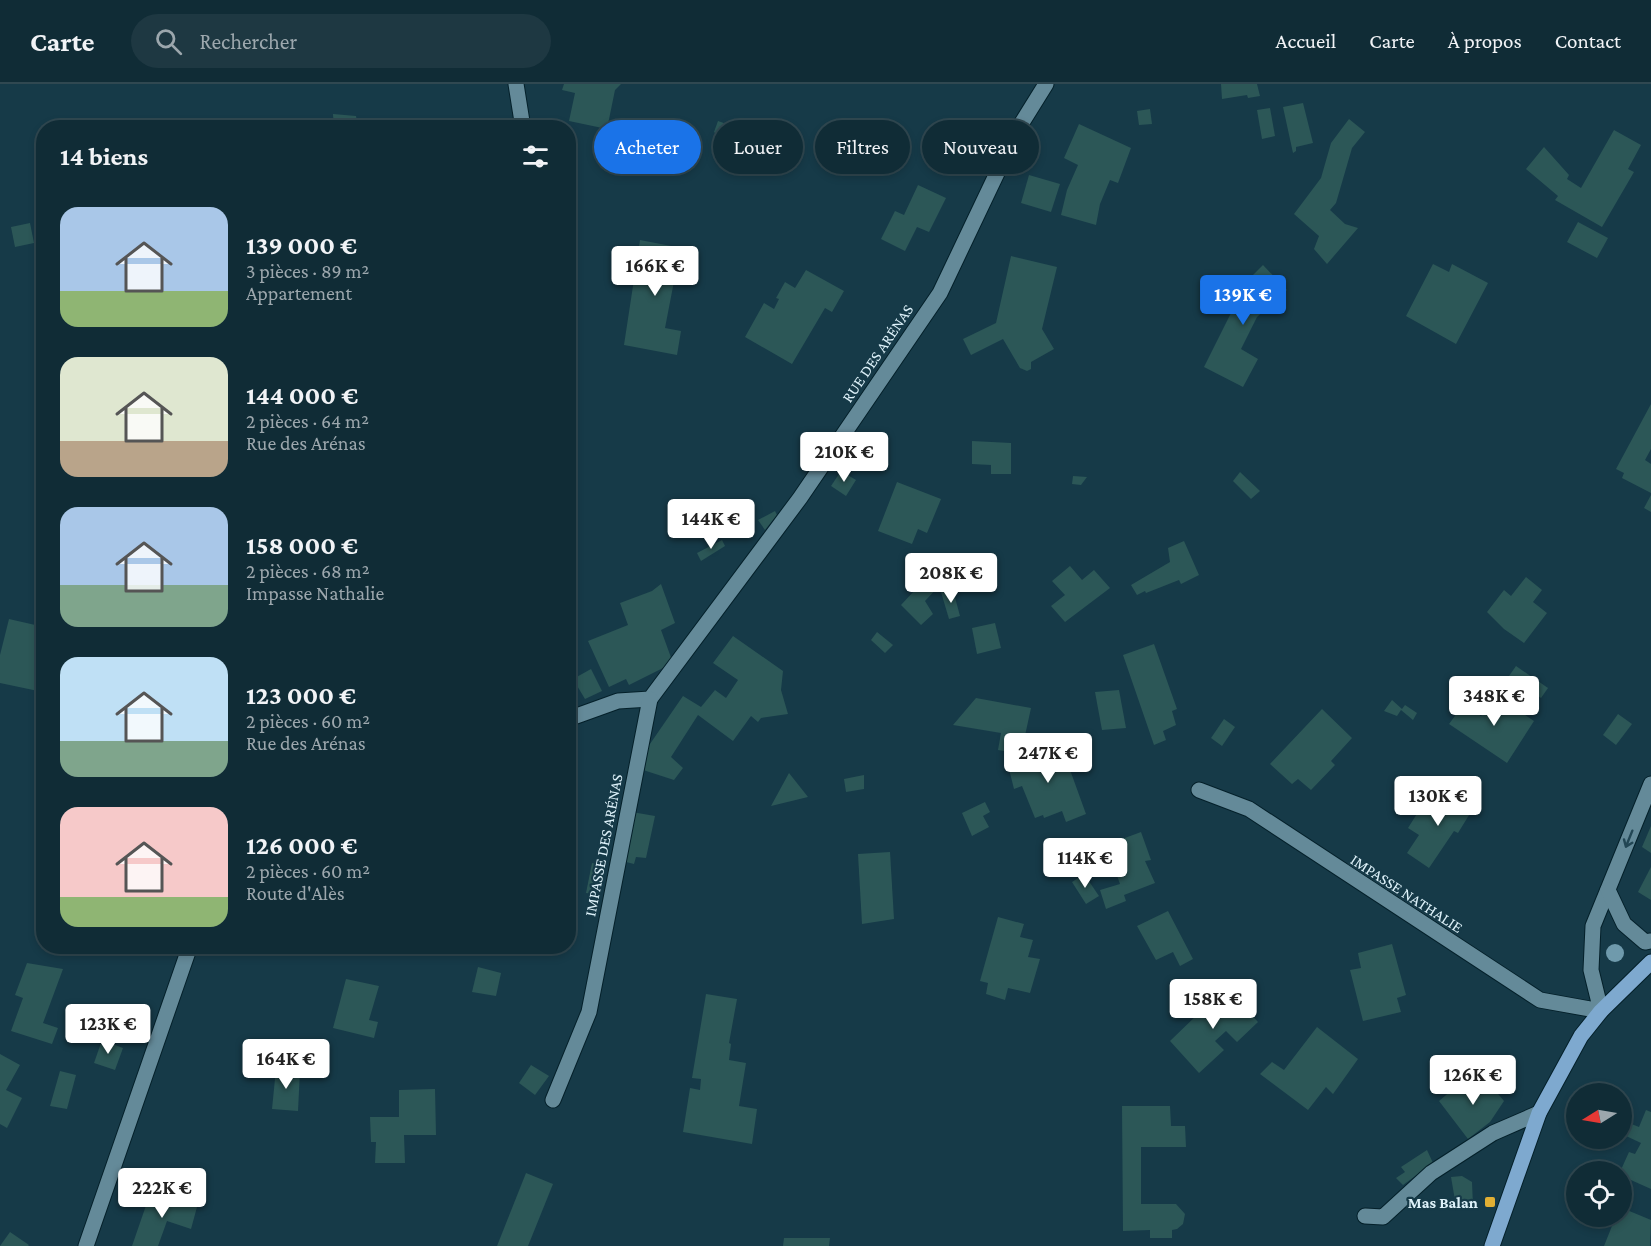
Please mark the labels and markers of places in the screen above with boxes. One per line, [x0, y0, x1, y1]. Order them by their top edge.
pin: 166K € [606, 246, 704, 297]
pin: 139K € [1194, 275, 1292, 326]
pin: 210K € [795, 432, 893, 483]
pin: 144K € [662, 499, 760, 550]
pin: 208K € [902, 553, 1000, 604]
pin: 348K € [1445, 676, 1543, 727]
pin: 247K € [999, 733, 1097, 784]
pin: 130K € [1389, 776, 1487, 827]
pin: 114K € [1036, 838, 1134, 889]
pin: 158K € [1164, 979, 1262, 1030]
pin: 123K € [59, 1004, 157, 1055]
pin: 164K € [237, 1039, 335, 1090]
pin: 126K € [1424, 1055, 1522, 1106]
pin: 222K € [113, 1168, 211, 1219]
place label: Mas Balan [1408, 1194, 1478, 1211]
marker: Mas Balan [1483, 1195, 1497, 1209]

